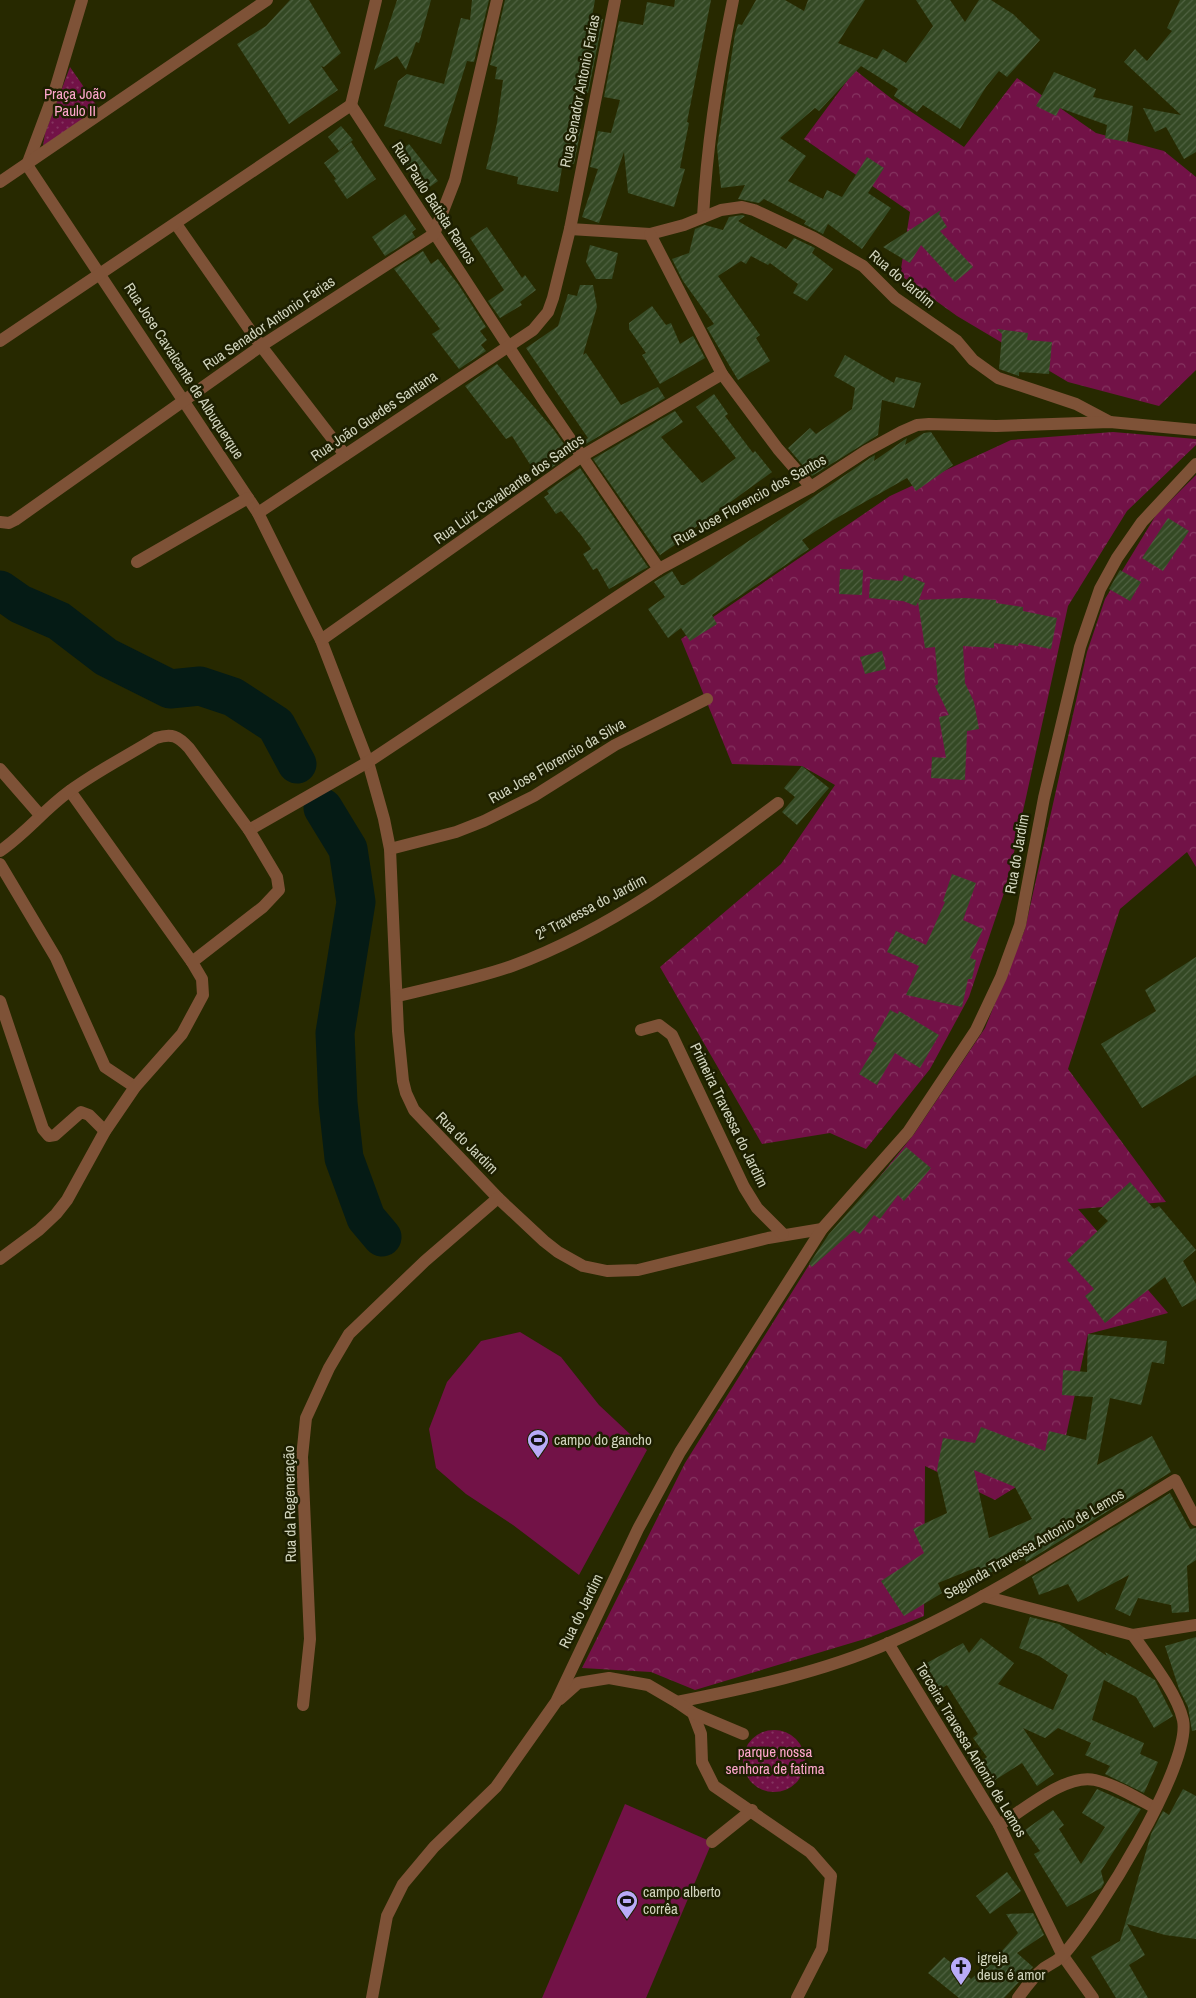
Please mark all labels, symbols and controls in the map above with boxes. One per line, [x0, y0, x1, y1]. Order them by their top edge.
street label: Rua Senador Antonio Farias [554, 13, 605, 169]
park label: Praça João Paulo II [44, 83, 106, 121]
street label: Rua Paulo Batista Ramos [387, 138, 482, 268]
street label: Rua do Jardim [865, 245, 940, 313]
street label: Rua Senador Antonio Farias [198, 270, 339, 375]
street label: Rua Jose Cavalcante de Albuquerque [119, 278, 250, 463]
street label: Rua João Guedes Santana [306, 365, 441, 466]
street label: Rua Luiz Cavalcante dos Santos [429, 429, 588, 549]
street label: Rua Jose Florencio dos Santos [670, 449, 830, 550]
street label: Rua Jose Florencio da Silva [485, 713, 629, 808]
street label: Rua do Jardim [999, 812, 1034, 895]
street label: 2ª Travessa do Jardim [532, 868, 650, 945]
street label: Primeira Travessa do Jardim [685, 1039, 774, 1191]
street label: Rua do Jardim [431, 1107, 503, 1179]
sports icon: campo do gancho [526, 1428, 550, 1459]
place label: campo do gancho [554, 1429, 652, 1450]
street label: Rua da Regeneração [278, 1445, 301, 1563]
street label: Segunda Travessa Antonio de Lemos [940, 1483, 1128, 1604]
street label: Rua do Jardim [553, 1570, 608, 1652]
street label: Terceira Travessa Antonio de Lemos [911, 1658, 1032, 1841]
park label: parque nossa senhora de fatima [725, 1741, 825, 1779]
place label: campo alberto corrêa [643, 1881, 721, 1919]
sports icon: campo alberto corrêa [615, 1889, 639, 1920]
place label: igreja deus é amor [977, 1947, 1045, 1985]
church icon: igreja deus é amor [949, 1955, 973, 1986]

